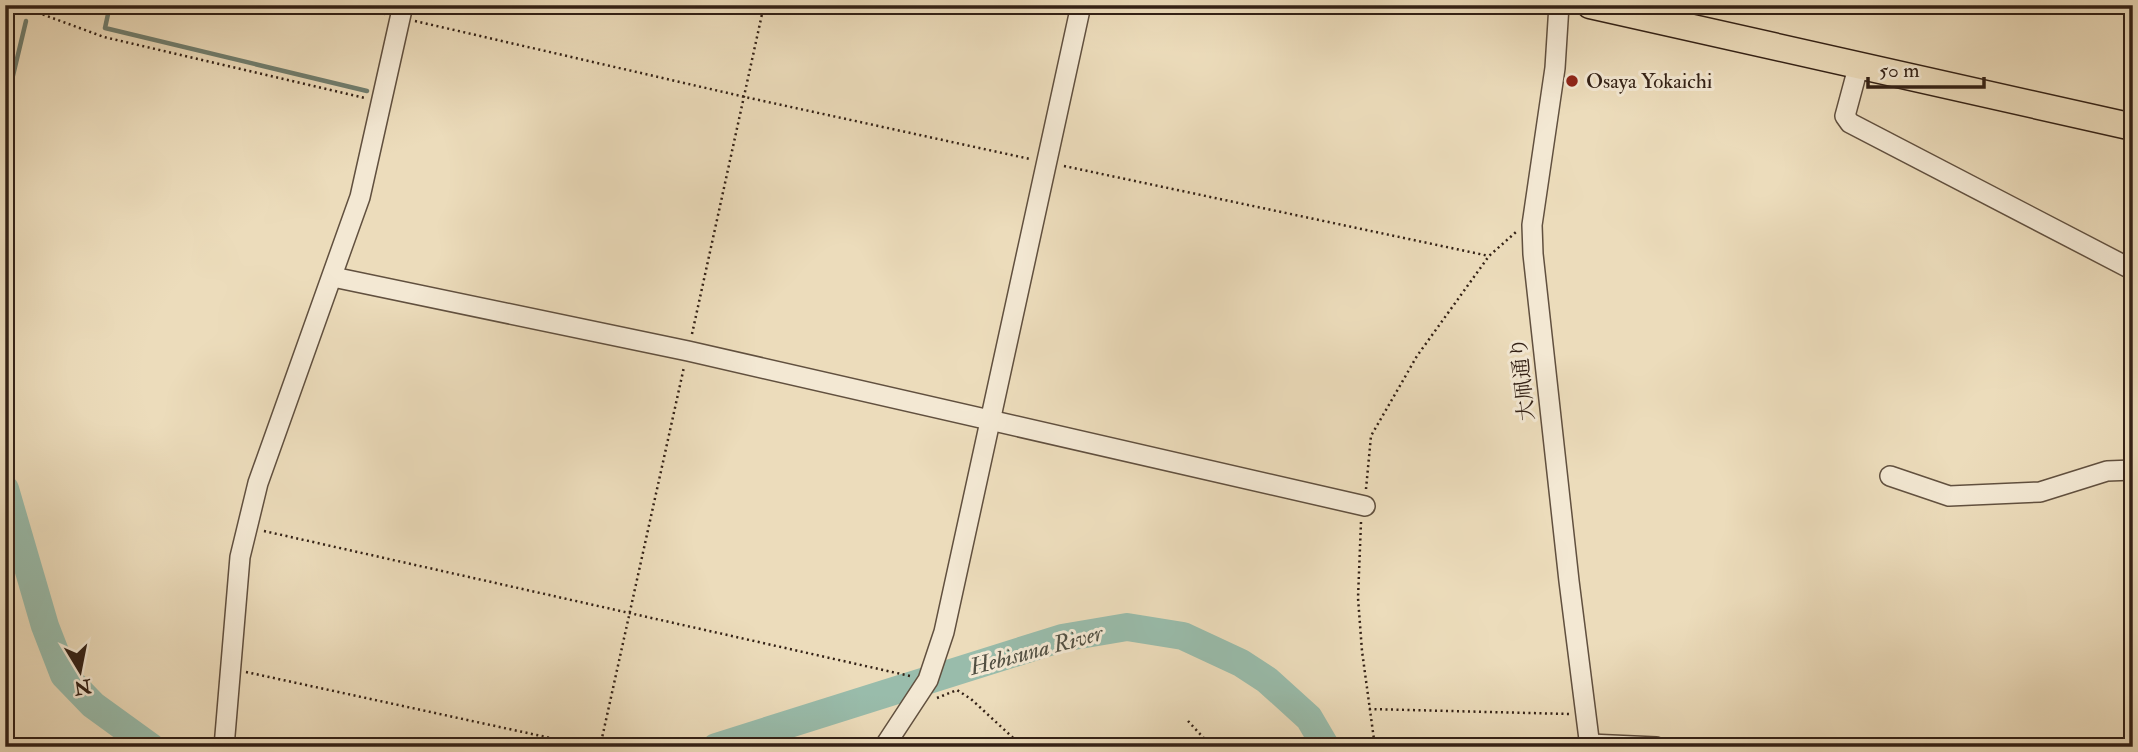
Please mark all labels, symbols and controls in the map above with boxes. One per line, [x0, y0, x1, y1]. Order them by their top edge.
scale bar [1868, 46, 1984, 90]
text: 50 m [1879, 57, 1920, 84]
place label: Osaya Yokaichi [1586, 68, 1713, 95]
marker: Osaya Yokaichi [1564, 73, 1580, 89]
street label: 大凧通り [1505, 336, 1541, 422]
water label: Hebisuna River [965, 618, 1107, 682]
north arrow [46, 636, 116, 706]
text: N [71, 673, 94, 700]

